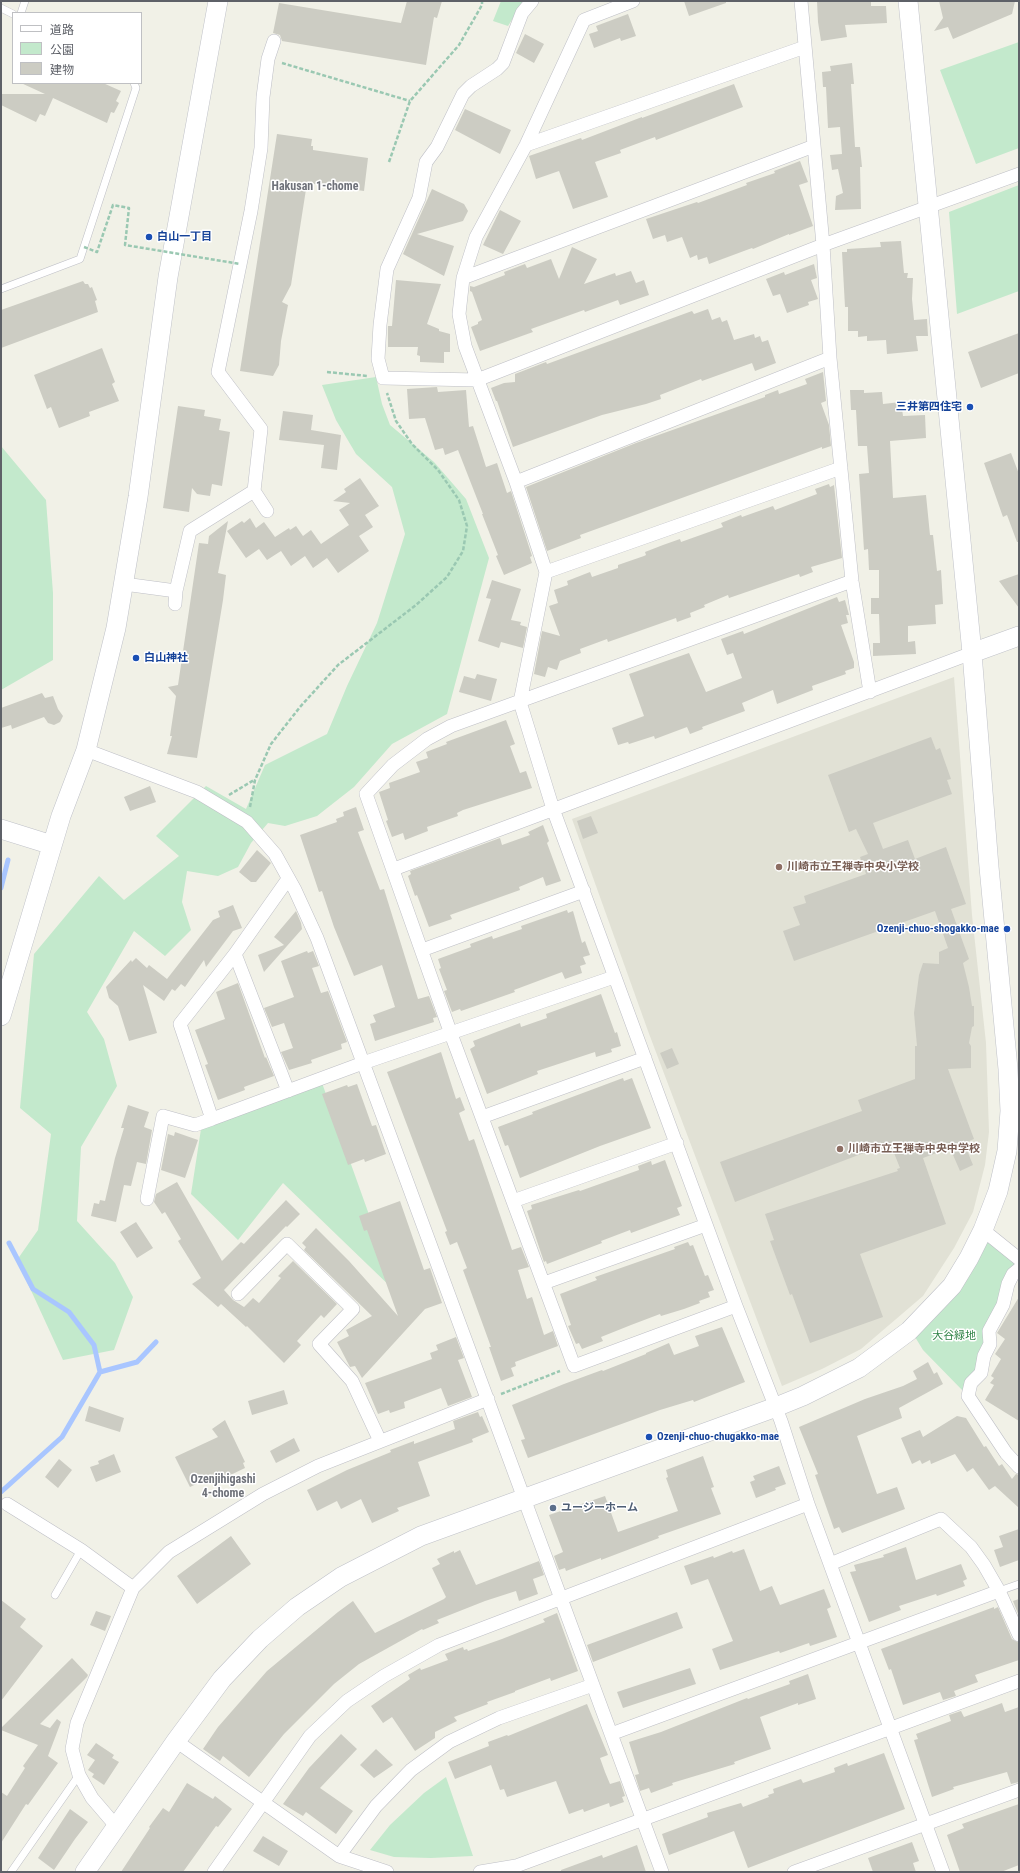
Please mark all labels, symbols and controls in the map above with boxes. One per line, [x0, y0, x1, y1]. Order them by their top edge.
legend [12, 12, 142, 84]
text: 道路 [50, 23, 74, 37]
text: 公園 [50, 43, 74, 57]
text: 建物 [50, 63, 74, 77]
district label: Hakusan 1-chome [272, 180, 358, 194]
place label: 白山一丁目 [157, 230, 212, 244]
marker: 白山一丁目 [144, 232, 154, 242]
place label: 三井第四住宅 [896, 400, 962, 414]
marker: 三井第四住宅 [965, 402, 975, 412]
place label: 白山神社 [144, 651, 188, 665]
marker: 白山神社 [131, 653, 141, 663]
place label: 川崎市立王禅寺中央小学校 [787, 860, 919, 874]
marker: 川崎市立王禅寺中央小学校 [774, 862, 784, 872]
place label: Ozenji-chuo-shogakko-mae [877, 922, 999, 936]
marker: Ozenji-chuo-shogakko-mae [1002, 924, 1012, 934]
place label: 川崎市立王禅寺中央中学校 [848, 1142, 980, 1156]
marker: 川崎市立王禅寺中央中学校 [835, 1144, 845, 1154]
park label: 大谷緑地 [932, 1329, 976, 1343]
place label: Ozenji-chuo-chugakko-mae [657, 1430, 779, 1444]
marker: Ozenji-chuo-chugakko-mae [644, 1432, 654, 1442]
district label: Ozenjihigashi 4-chome [190, 1473, 256, 1501]
place label: ユージーホーム [561, 1501, 638, 1515]
marker: ユージーホーム [548, 1503, 558, 1513]

